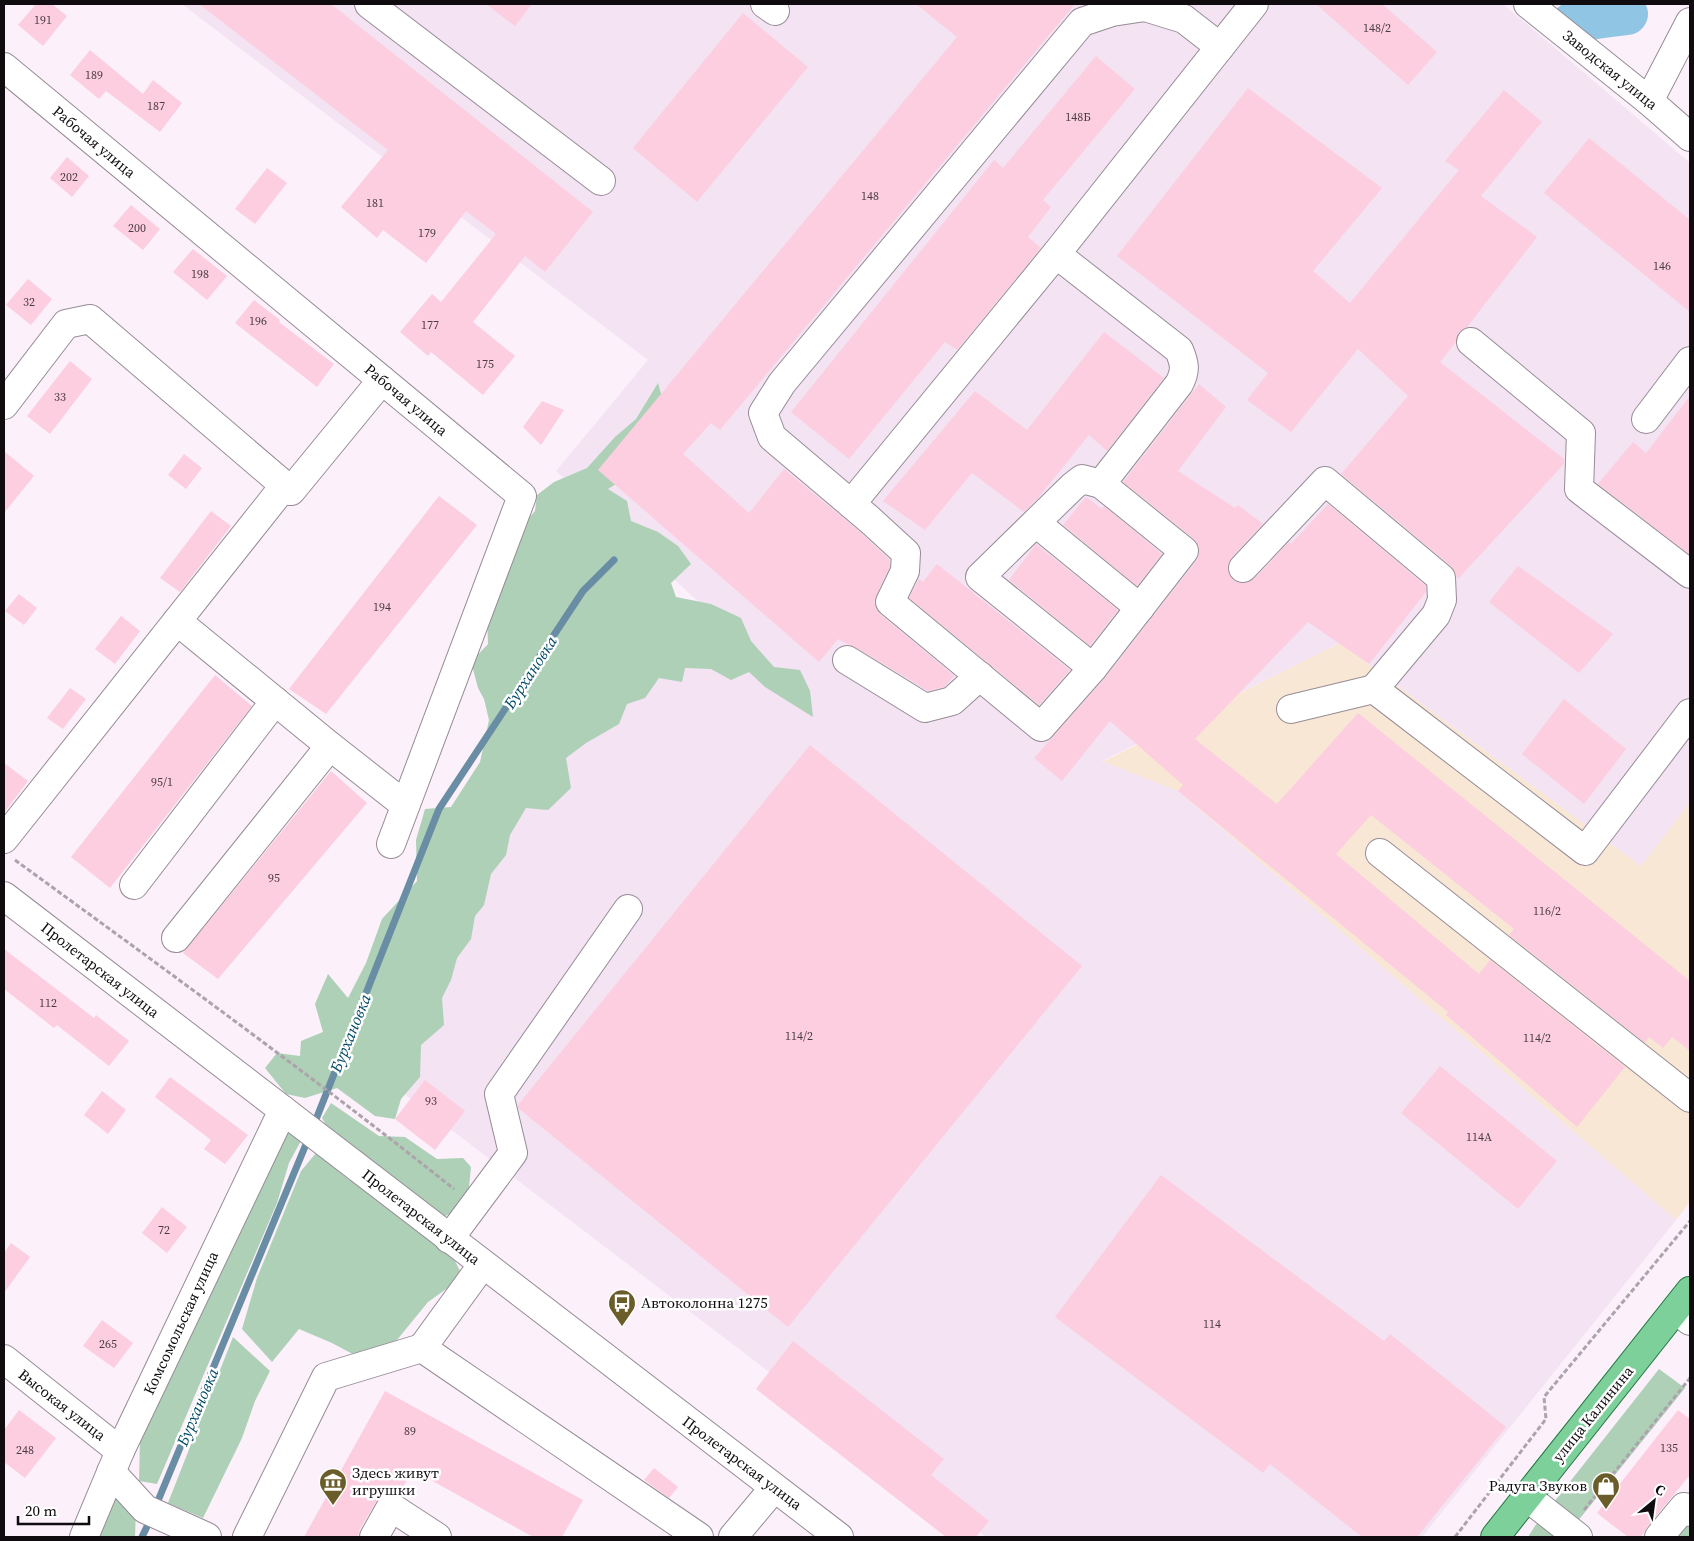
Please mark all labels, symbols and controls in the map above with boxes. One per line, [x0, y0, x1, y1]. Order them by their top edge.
house number: 191 [34, 12, 52, 28]
house number: 148/2 [1363, 20, 1391, 36]
street label: Заводская улица [1558, 25, 1663, 115]
house number: 189 [85, 67, 103, 83]
house number: 187 [147, 98, 165, 114]
street label: Рабочая улица [48, 101, 141, 183]
house number: 148Б [1065, 109, 1091, 125]
house number: 202 [60, 169, 78, 185]
house number: 148 [861, 188, 879, 204]
house number: 181 [366, 195, 384, 211]
house number: 200 [128, 220, 146, 236]
house number: 179 [418, 225, 436, 241]
house number: 146 [1653, 258, 1671, 274]
house number: 198 [191, 266, 209, 282]
house number: 32 [23, 294, 35, 310]
house number: 196 [249, 313, 267, 329]
house number: 177 [421, 317, 439, 333]
house number: 175 [476, 356, 494, 372]
street label: Рабочая улица [360, 359, 453, 441]
house number: 33 [54, 389, 66, 405]
house number: 194 [373, 599, 391, 615]
water label: Бурхановка [498, 631, 562, 713]
house number: 95/1 [151, 774, 173, 790]
house number: 95 [268, 870, 280, 886]
house number: 116/2 [1533, 903, 1561, 919]
street label: Пролетарская улица [37, 917, 164, 1023]
water label: Бурхановка [324, 990, 376, 1076]
house number: 112 [39, 995, 57, 1011]
house number: 114/2 [785, 1028, 813, 1044]
house number: 114/2 [1523, 1030, 1551, 1046]
house number: 93 [425, 1093, 437, 1109]
house number: 114А [1466, 1129, 1492, 1145]
street label: Пролетарская улица [358, 1164, 485, 1270]
house number: 72 [158, 1222, 170, 1238]
street label: Комсомольская улица [138, 1247, 223, 1398]
bus stop icon: Автоколонна 1275 [607, 1288, 637, 1327]
place label: Автоколонна 1275 [641, 1292, 768, 1313]
house number: 114 [1203, 1316, 1221, 1332]
house number: 265 [99, 1336, 117, 1352]
street label: улица Калинина [1547, 1361, 1638, 1466]
street label: Высокая улица [14, 1364, 111, 1446]
water label: Бурхановка [170, 1364, 224, 1450]
street label: Пролетарская улица [678, 1411, 807, 1515]
house number: 89 [404, 1423, 416, 1439]
house number: 135 [1660, 1440, 1678, 1456]
house number: 248 [16, 1442, 34, 1458]
place label: Здесь живут игрушки [352, 1462, 439, 1500]
museum icon: Здесь живут игрушки [318, 1467, 348, 1506]
shop icon: Радуга Звуков [1591, 1471, 1621, 1510]
place label: Радуга Звуков [1489, 1475, 1587, 1496]
north arrow [1629, 1476, 1679, 1526]
text: С [1652, 1479, 1669, 1501]
scale bar [18, 1494, 89, 1526]
text: 20 m [25, 1500, 57, 1521]

